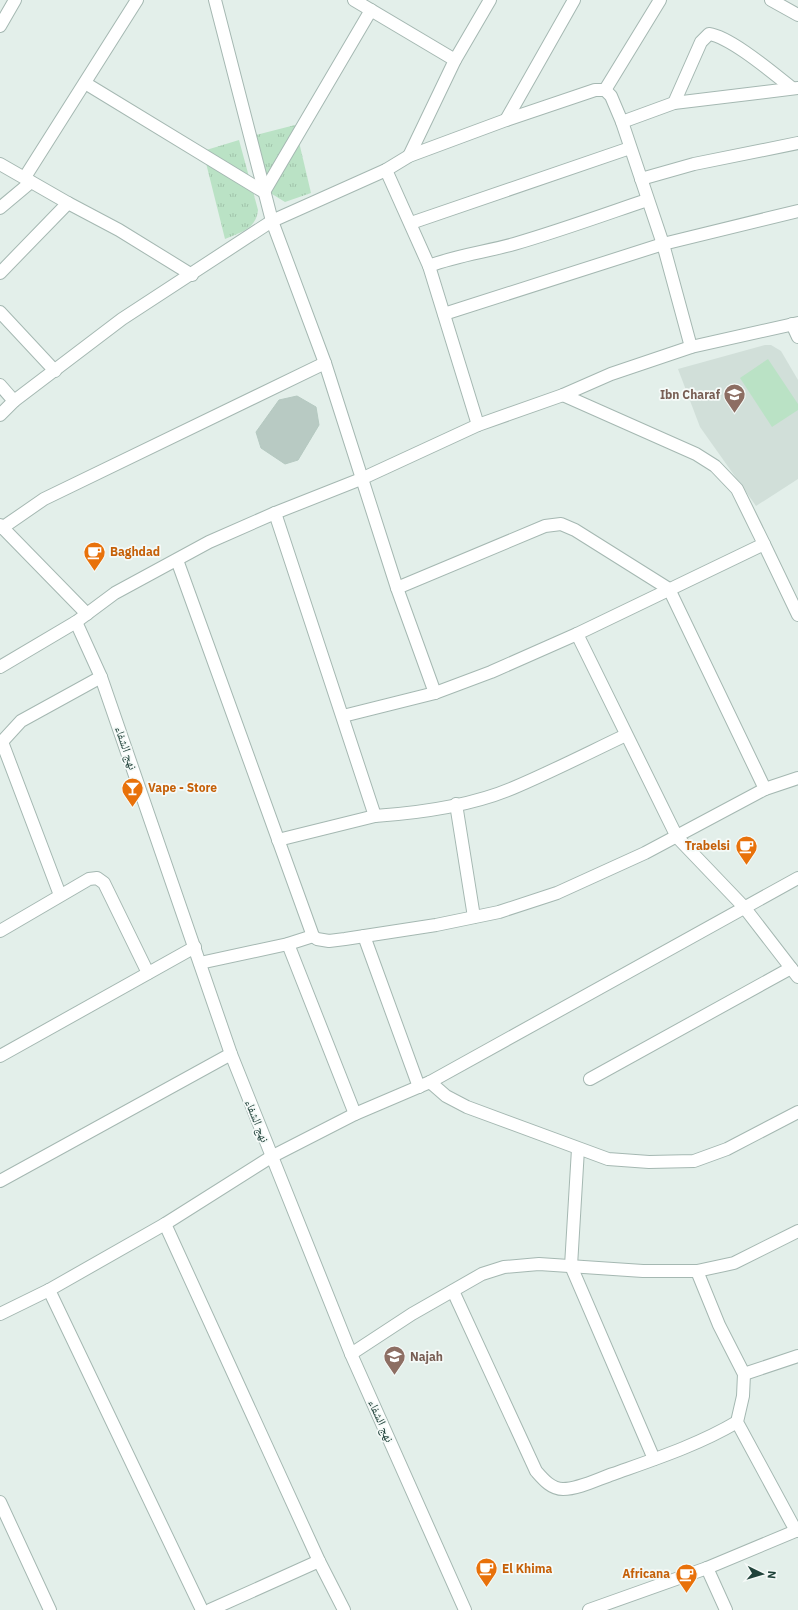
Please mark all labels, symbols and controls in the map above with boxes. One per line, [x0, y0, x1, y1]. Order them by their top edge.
school or university icon: Ibn Charaf [722, 382, 748, 415]
place label: Ibn Charaf [660, 387, 721, 402]
cafe icon: Baghdad [81, 539, 107, 572]
place label: Baghdad [110, 544, 160, 559]
street label: نهج الشفاء [112, 724, 141, 772]
bar icon: Vape - Store [120, 775, 146, 808]
place label: Vape - Store [148, 780, 217, 795]
cafe icon: Trabelsi [733, 833, 759, 866]
place label: Trabelsi [685, 838, 730, 853]
street label: نهج الشفاء [242, 1097, 273, 1144]
school or university icon: Najah [382, 1344, 408, 1377]
place label: Najah [410, 1349, 443, 1364]
street label: نهج الشفاء [365, 1397, 397, 1444]
north arrow [742, 1554, 782, 1594]
cafe icon: El Khima [474, 1556, 500, 1589]
place label: El Khima [502, 1561, 552, 1576]
cafe icon: Africana [673, 1561, 699, 1594]
place label: Africana [622, 1566, 670, 1581]
text: N [765, 1570, 779, 1579]

